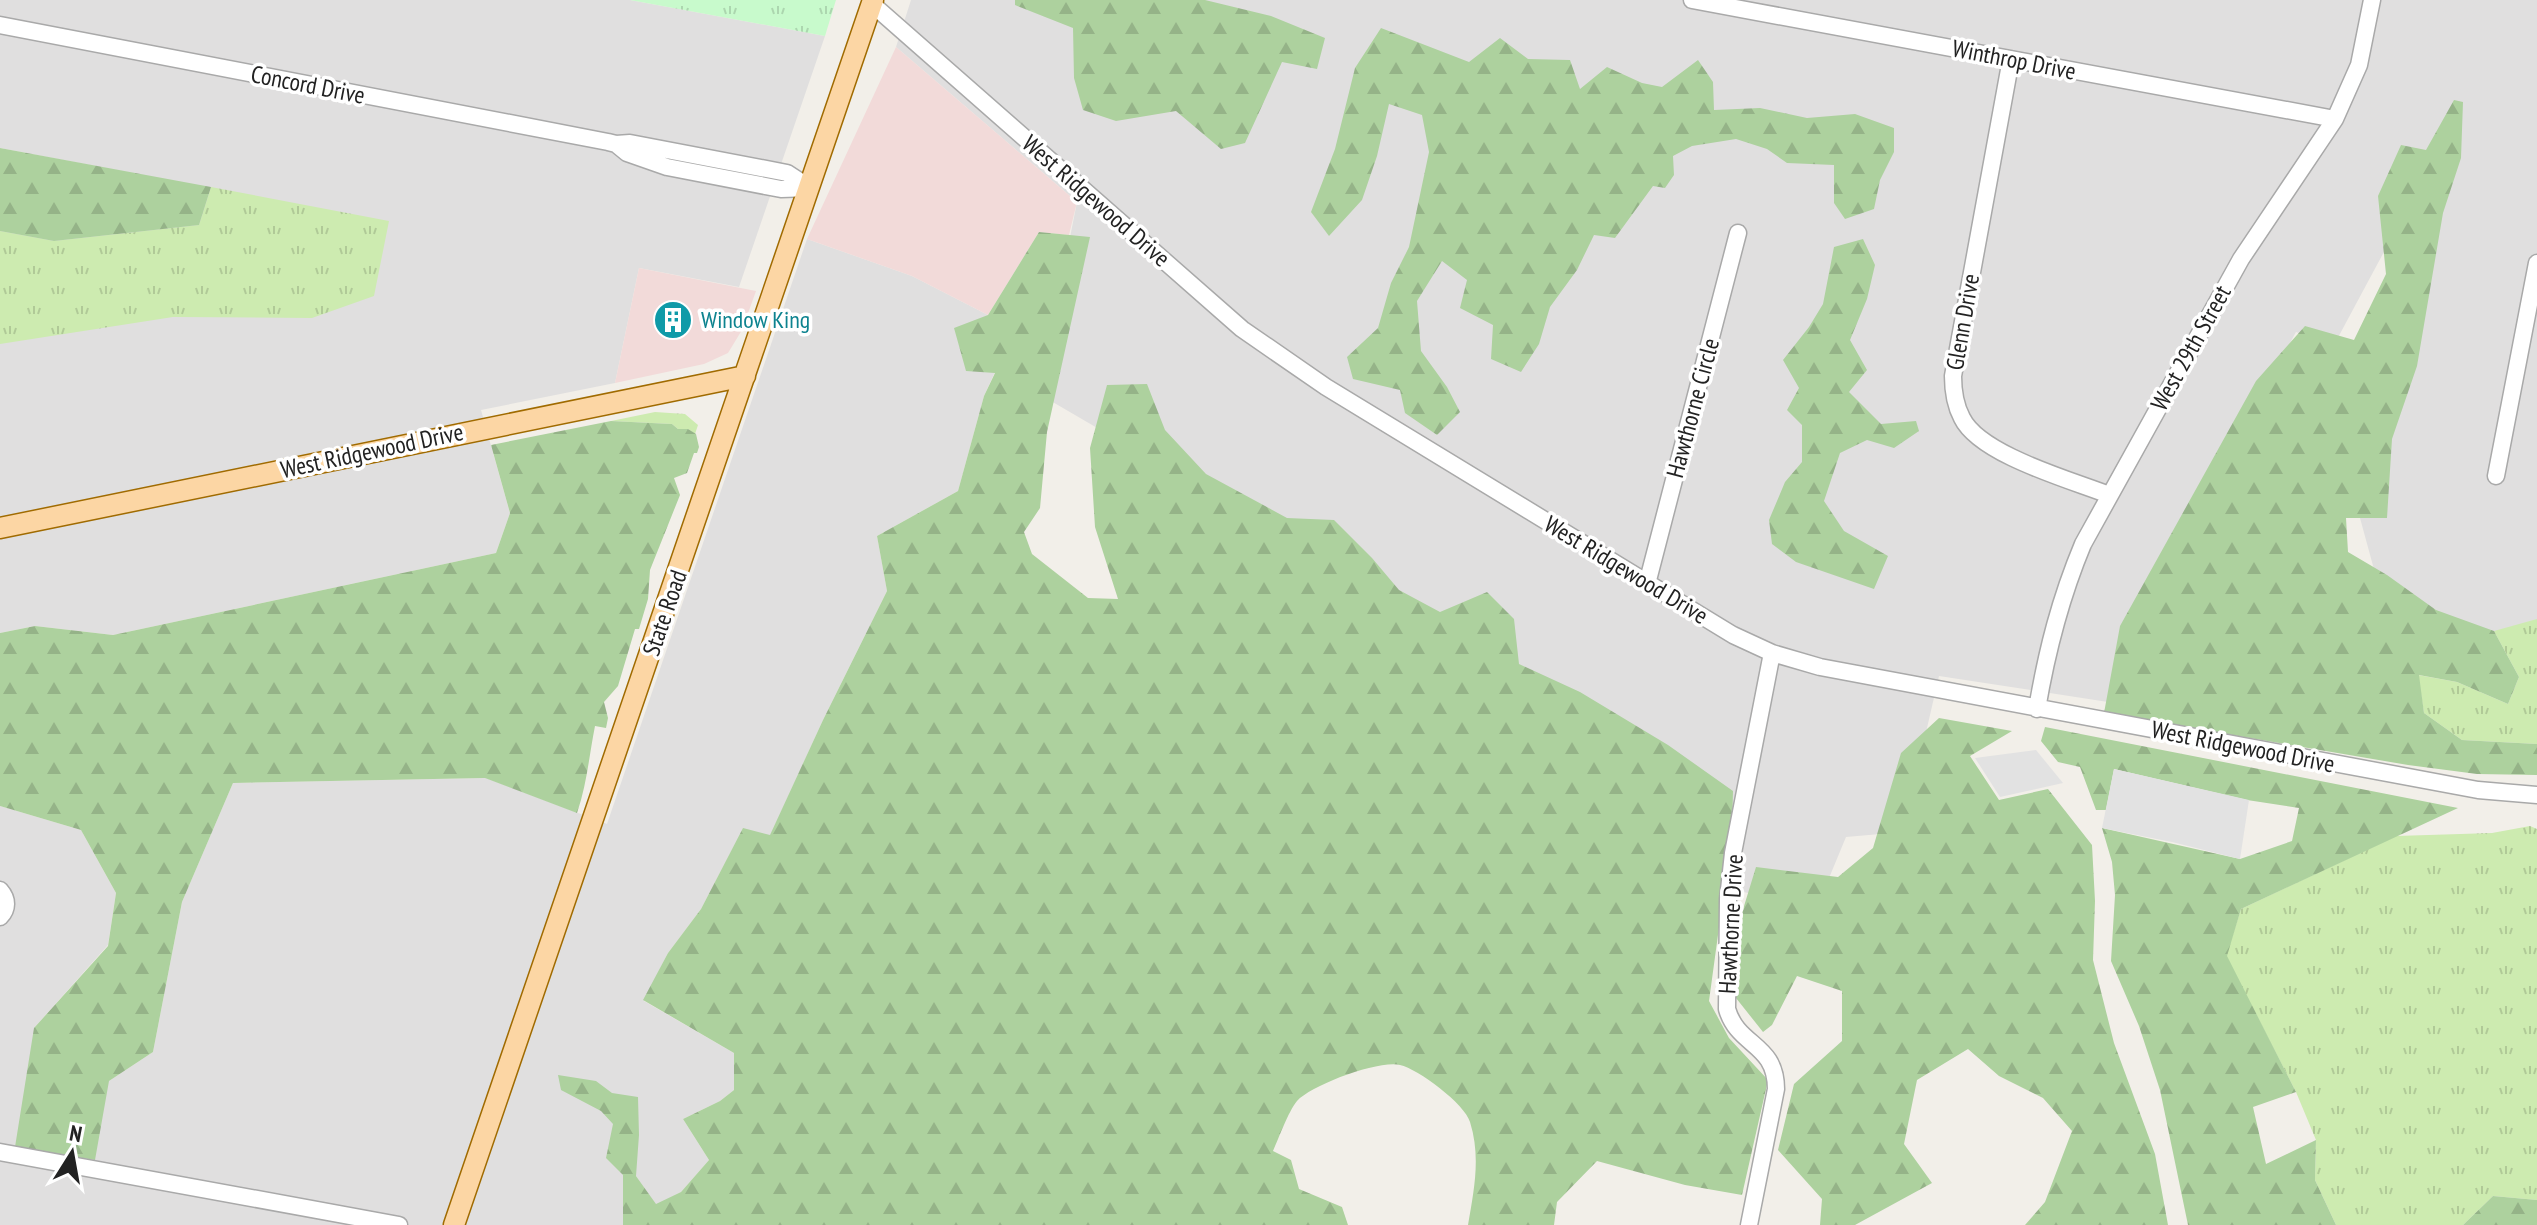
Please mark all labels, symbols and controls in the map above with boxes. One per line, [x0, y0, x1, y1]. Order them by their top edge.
street label: Winthrop Drive [1950, 32, 2078, 87]
street label: Concord Drive [248, 58, 368, 111]
street label: West Ridgewood Drive [1016, 128, 1177, 273]
street label: Glenn Drive [1939, 271, 1986, 372]
street label: West 29th Street [2143, 279, 2238, 416]
building icon: Window King [652, 299, 694, 341]
place label: Window King [701, 304, 810, 335]
street label: Hawthorne Circle [1659, 335, 1726, 481]
street label: West Ridgewood Drive [278, 416, 466, 485]
street label: West Ridgewood Drive [1539, 508, 1714, 631]
street label: State Road [635, 566, 694, 660]
street label: West Ridgewood Drive [2149, 714, 2337, 779]
street label: Hawthorne Drive [1711, 853, 1750, 995]
north arrow [32, 1113, 112, 1193]
text: N [67, 1118, 84, 1148]

